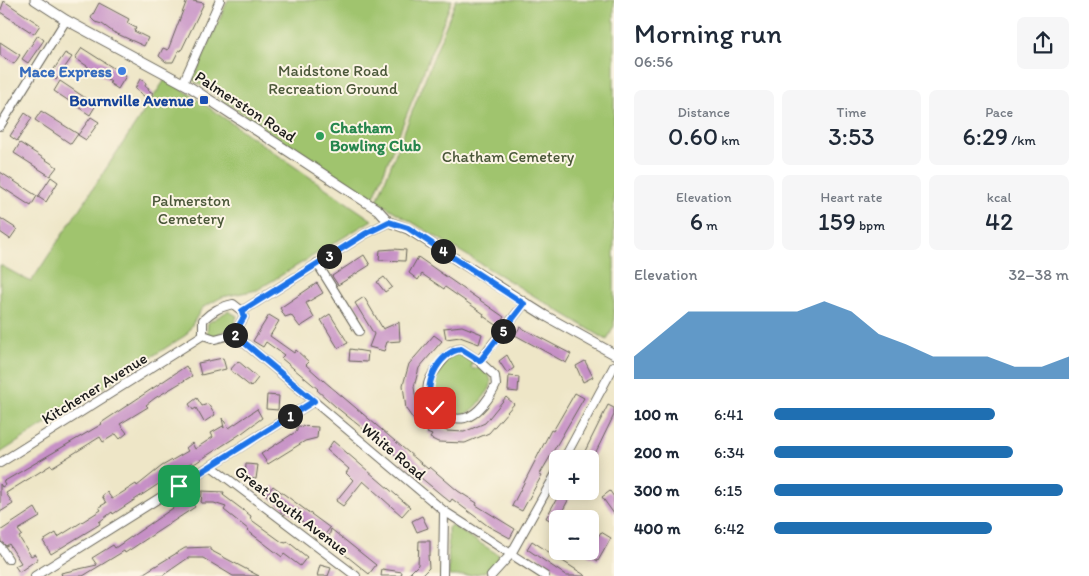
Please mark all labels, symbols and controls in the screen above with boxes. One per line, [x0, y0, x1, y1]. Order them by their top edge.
text: Morning run [634, 16, 782, 50]
button: share [1017, 17, 1069, 69]
text: 06:56 [634, 52, 673, 71]
park label: Maidstone Road Recreation Ground [268, 61, 398, 98]
place label: Mace Express [19, 62, 112, 82]
marker: Mace Express [116, 65, 128, 77]
street label: Palmerston Road [192, 67, 300, 146]
place label: Bournville Avenue [69, 91, 194, 110]
marker: Bournville Avenue [198, 94, 210, 106]
text: Distance [678, 104, 730, 121]
text: Time [837, 104, 866, 121]
text: Pace [985, 104, 1013, 121]
place label: Chatham Bowling Club [330, 118, 421, 156]
text: 0.60 [668, 121, 718, 151]
text: 3:53 [828, 121, 875, 151]
text: 6:29 [963, 121, 1008, 151]
marker: Chatham Bowling Club [314, 130, 326, 142]
text: km [718, 132, 740, 149]
text: /km [1008, 132, 1036, 149]
park label: Chatham Cemetery [442, 147, 575, 166]
text: Elevation [676, 189, 732, 206]
text: Heart rate [821, 189, 882, 206]
text: kcal [987, 189, 1012, 206]
park label: Palmerston Cemetery [152, 191, 230, 228]
text: 6 [690, 206, 703, 236]
text: 159 [818, 206, 856, 236]
text: 42 [985, 206, 1013, 236]
text: m [703, 217, 718, 234]
text: bpm [856, 217, 885, 234]
pin: 4 [430, 238, 456, 264]
text: 4 [439, 243, 448, 260]
pin: 3 [316, 244, 342, 268]
text: 3 [326, 248, 333, 265]
text: Elevation [634, 265, 698, 284]
text: 32–38 m [1008, 265, 1069, 284]
pin: 5 [490, 318, 516, 344]
pin: 2 [222, 322, 248, 348]
text: 5 [500, 323, 507, 340]
text: 2 [232, 327, 239, 344]
street label: Kitchener Avenue [38, 348, 151, 429]
pin [414, 387, 456, 429]
icon: check [421, 394, 449, 422]
pin: 1 [278, 404, 302, 428]
text: 100 m [634, 405, 678, 424]
text: 6:41 [714, 405, 743, 424]
text: 1 [287, 408, 294, 425]
street label: White Road [357, 419, 430, 484]
text: 200 m [634, 443, 679, 462]
text: 6:34 [714, 443, 745, 462]
map controls [549, 450, 599, 560]
button: + [549, 450, 599, 500]
street label: Great South Avenue [231, 461, 352, 559]
pin [158, 465, 200, 507]
icon: arrive [165, 472, 193, 500]
text: 300 m [634, 481, 680, 500]
text: 6:15 [714, 481, 742, 500]
button: − [549, 510, 599, 560]
text: 400 m [634, 519, 680, 538]
text: 6:42 [714, 519, 744, 538]

